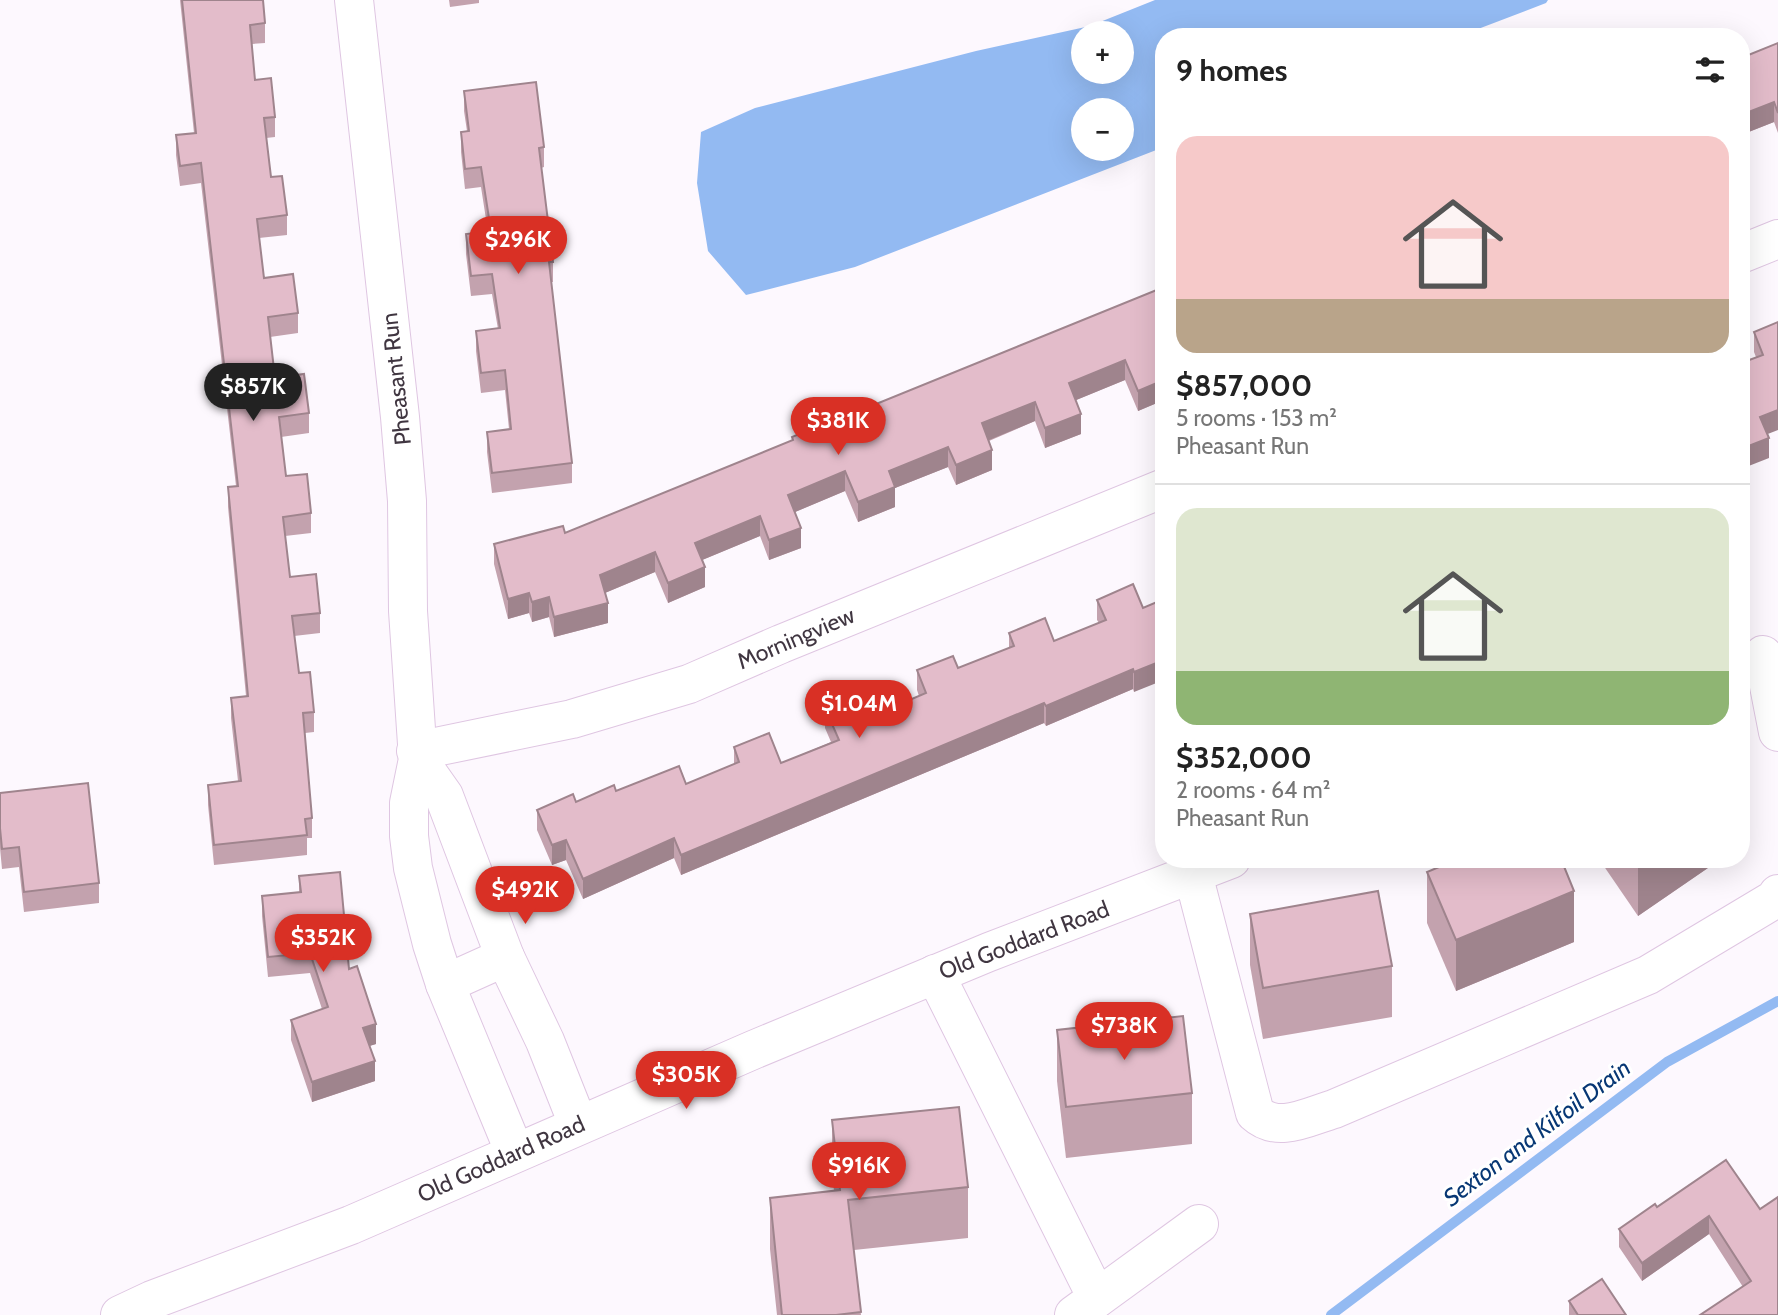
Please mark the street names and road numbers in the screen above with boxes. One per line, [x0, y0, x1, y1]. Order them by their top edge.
street label: Pheasant Run [375, 311, 417, 447]
street label: Morningview [733, 601, 859, 675]
street label: Old Goddard Road [935, 895, 1113, 985]
street label: Old Goddard Road [413, 1110, 589, 1208]

